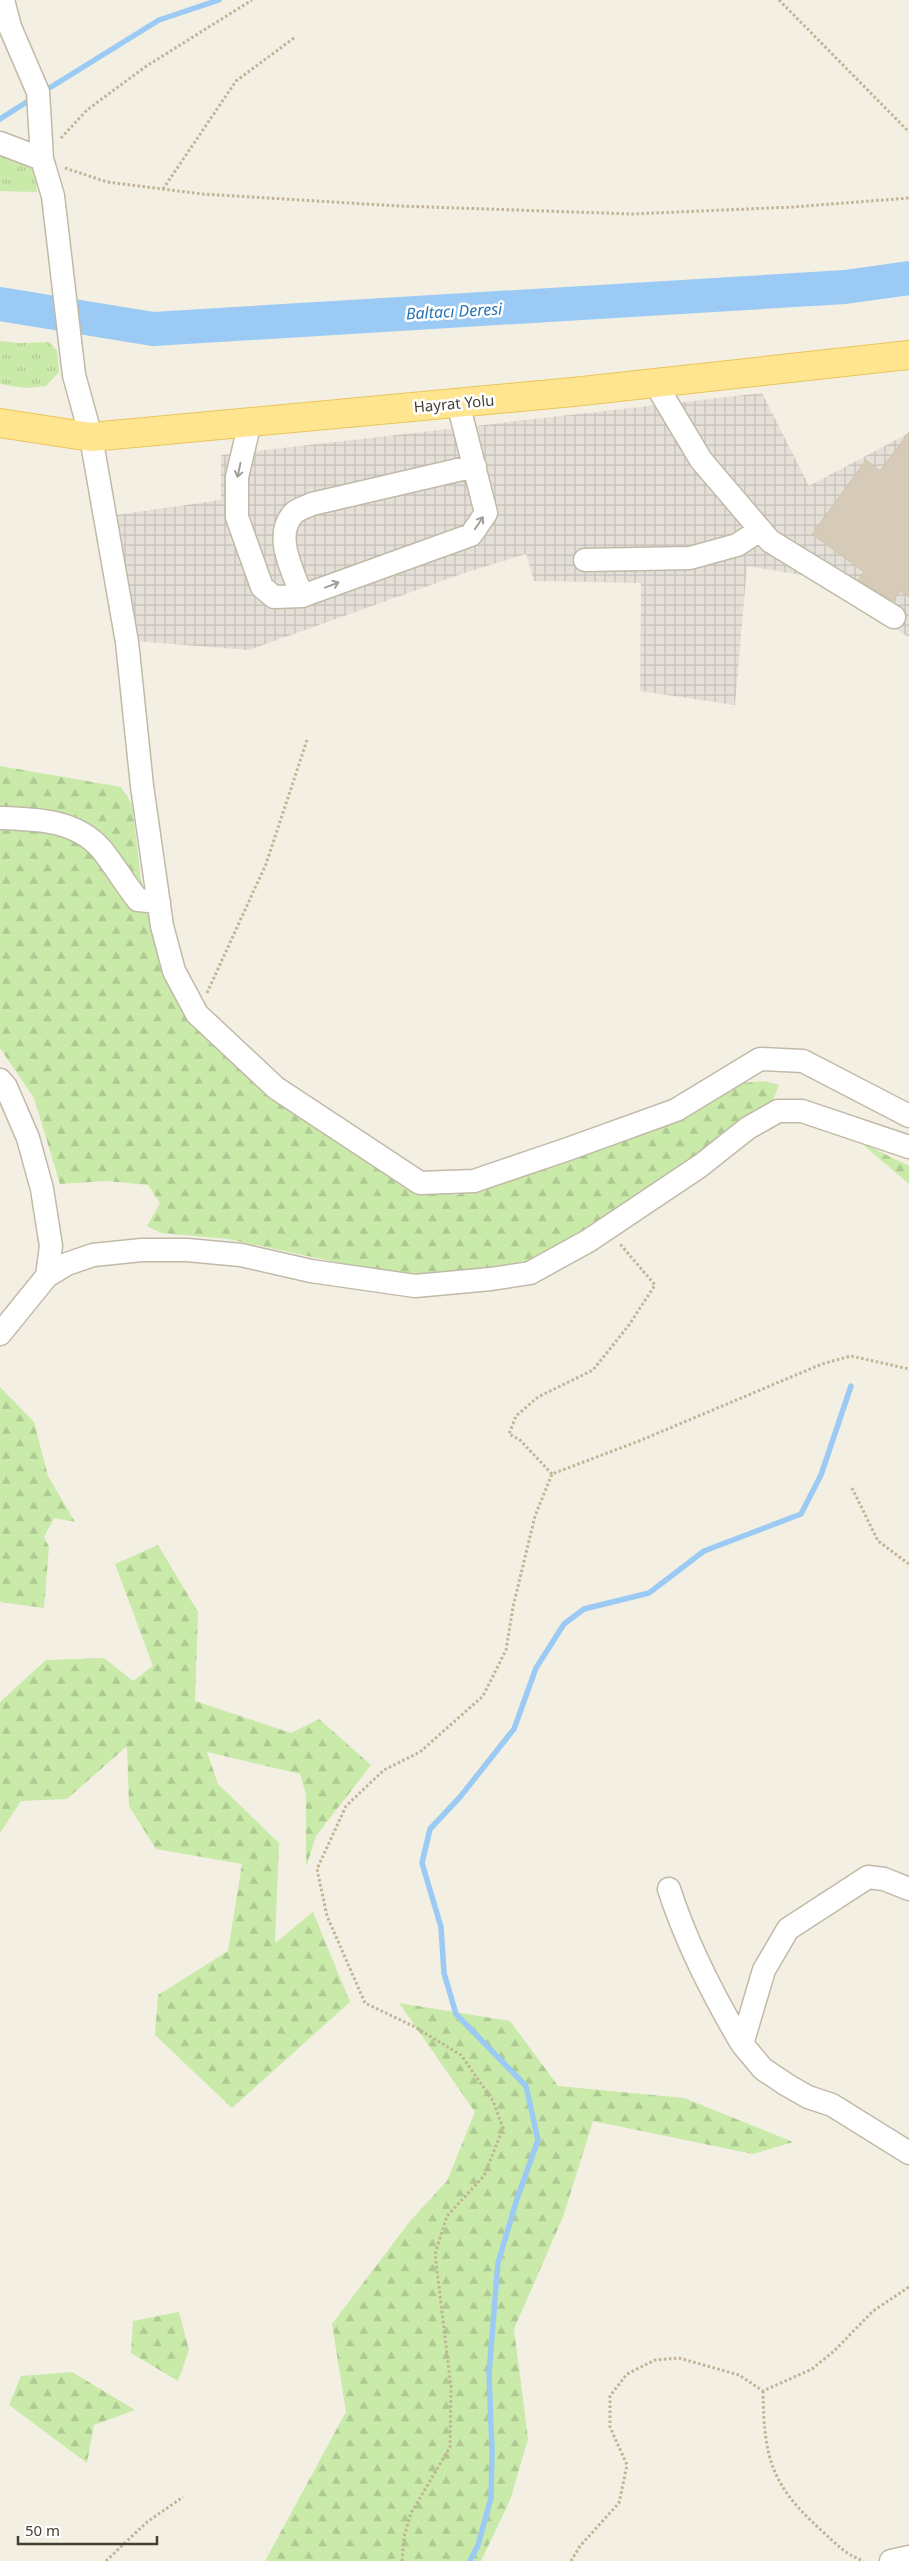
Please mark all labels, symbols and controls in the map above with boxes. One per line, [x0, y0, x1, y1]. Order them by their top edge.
water label: Baltacı Deresi [405, 297, 504, 325]
street label: Hayrat Yolu [413, 390, 495, 416]
one-way arrow [234, 461, 243, 477]
one-way arrow [474, 516, 484, 530]
one-way arrow [324, 579, 339, 589]
scale bar [18, 2514, 156, 2546]
text: 50 m [25, 2520, 60, 2540]

